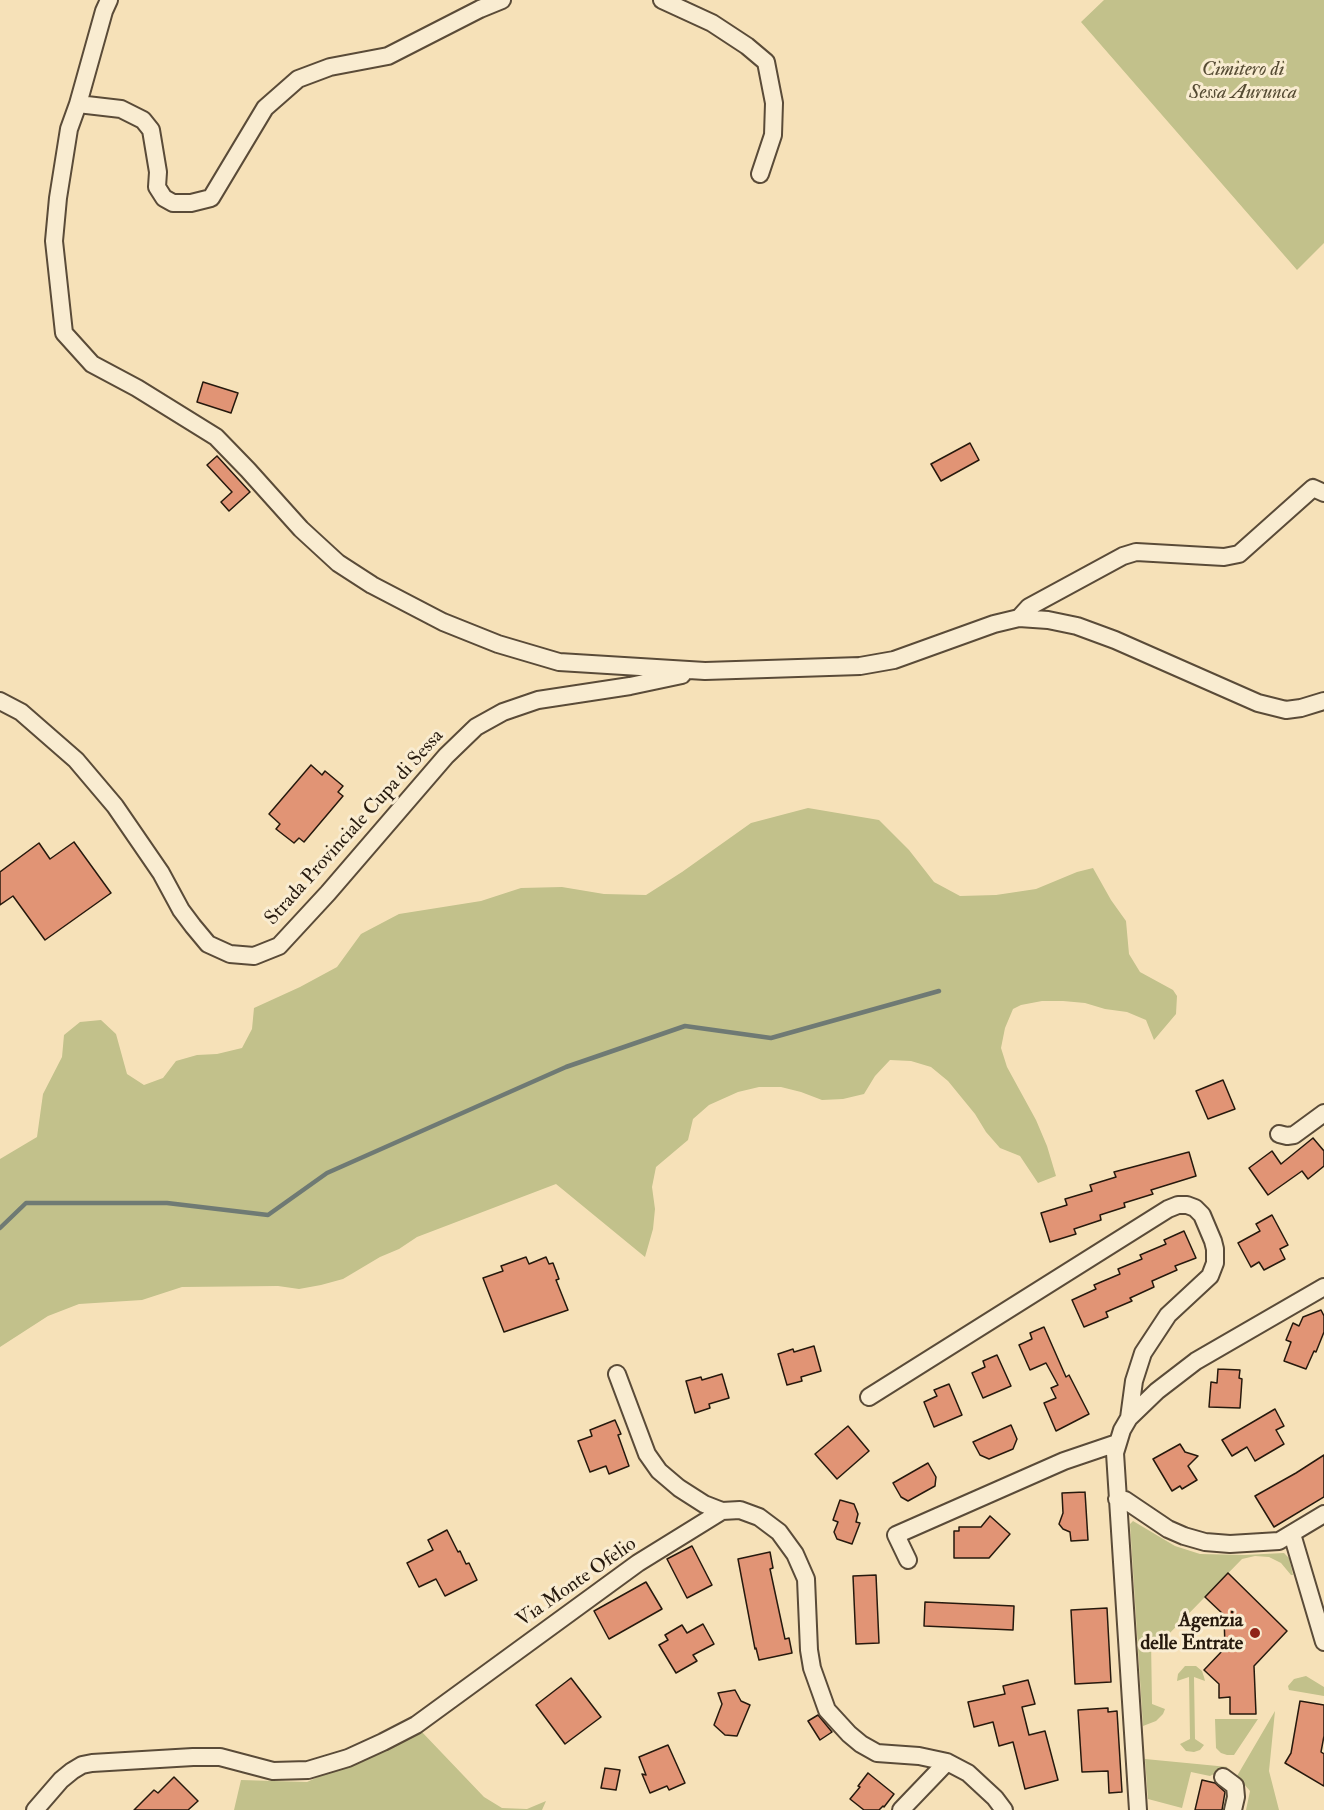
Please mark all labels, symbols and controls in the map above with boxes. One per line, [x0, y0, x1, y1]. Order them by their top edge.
park label: Cimitero di Sessa Aurunca [1189, 59, 1297, 106]
street label: Strada Provinciale Cupa di Sessa [261, 725, 449, 931]
street label: Via Monte Ofelio [513, 1533, 641, 1633]
place label: Agenzia delle Entrate [1140, 1610, 1243, 1657]
marker: Agenzia delle Entrate [1248, 1626, 1262, 1640]

